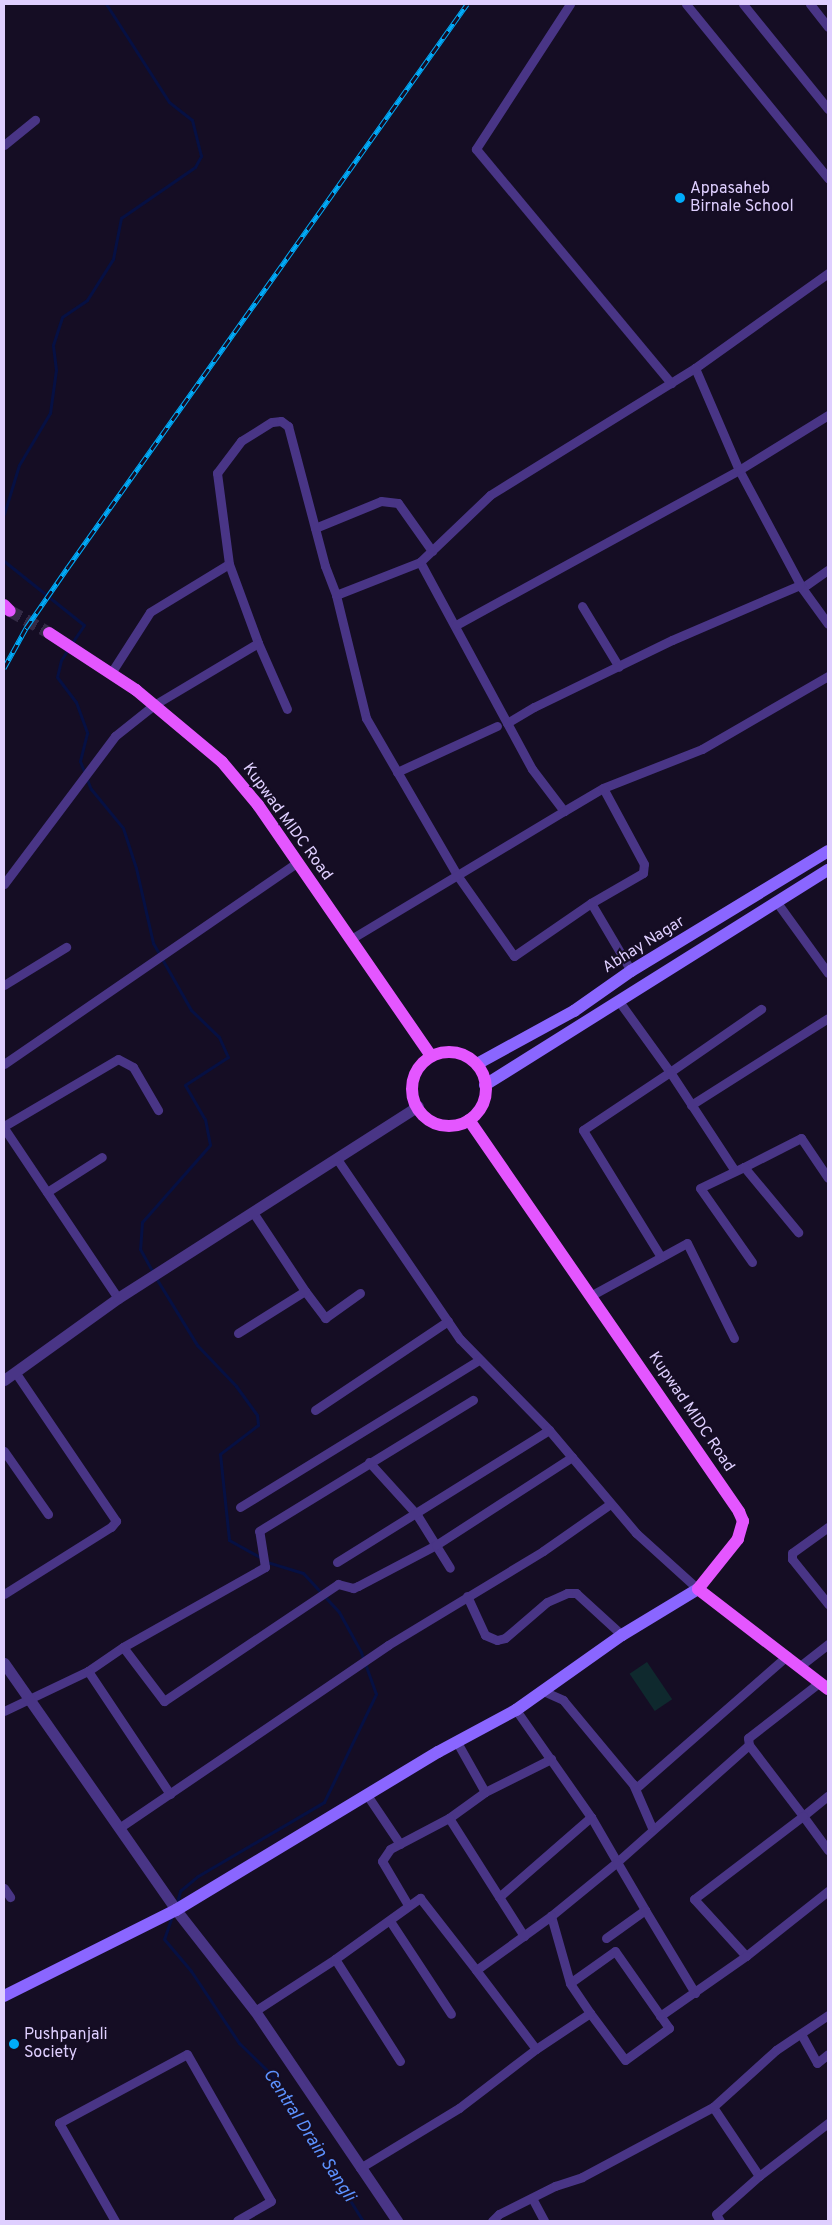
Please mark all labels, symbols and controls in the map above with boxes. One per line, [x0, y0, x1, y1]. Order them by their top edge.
place label: Appasaheb Birnale School [690, 179, 794, 217]
marker: Appasaheb Birnale School [674, 192, 686, 204]
street label: Kupwad MIDC Road [238, 760, 336, 884]
street label: Abhay Nagar [599, 912, 689, 978]
street label: Kupwad MIDC Road [644, 1348, 738, 1476]
place label: Pushpanjali Society [24, 2025, 108, 2063]
marker: Pushpanjali Society [8, 2038, 20, 2050]
water label: Central Drain Sangli [257, 2065, 359, 2207]

